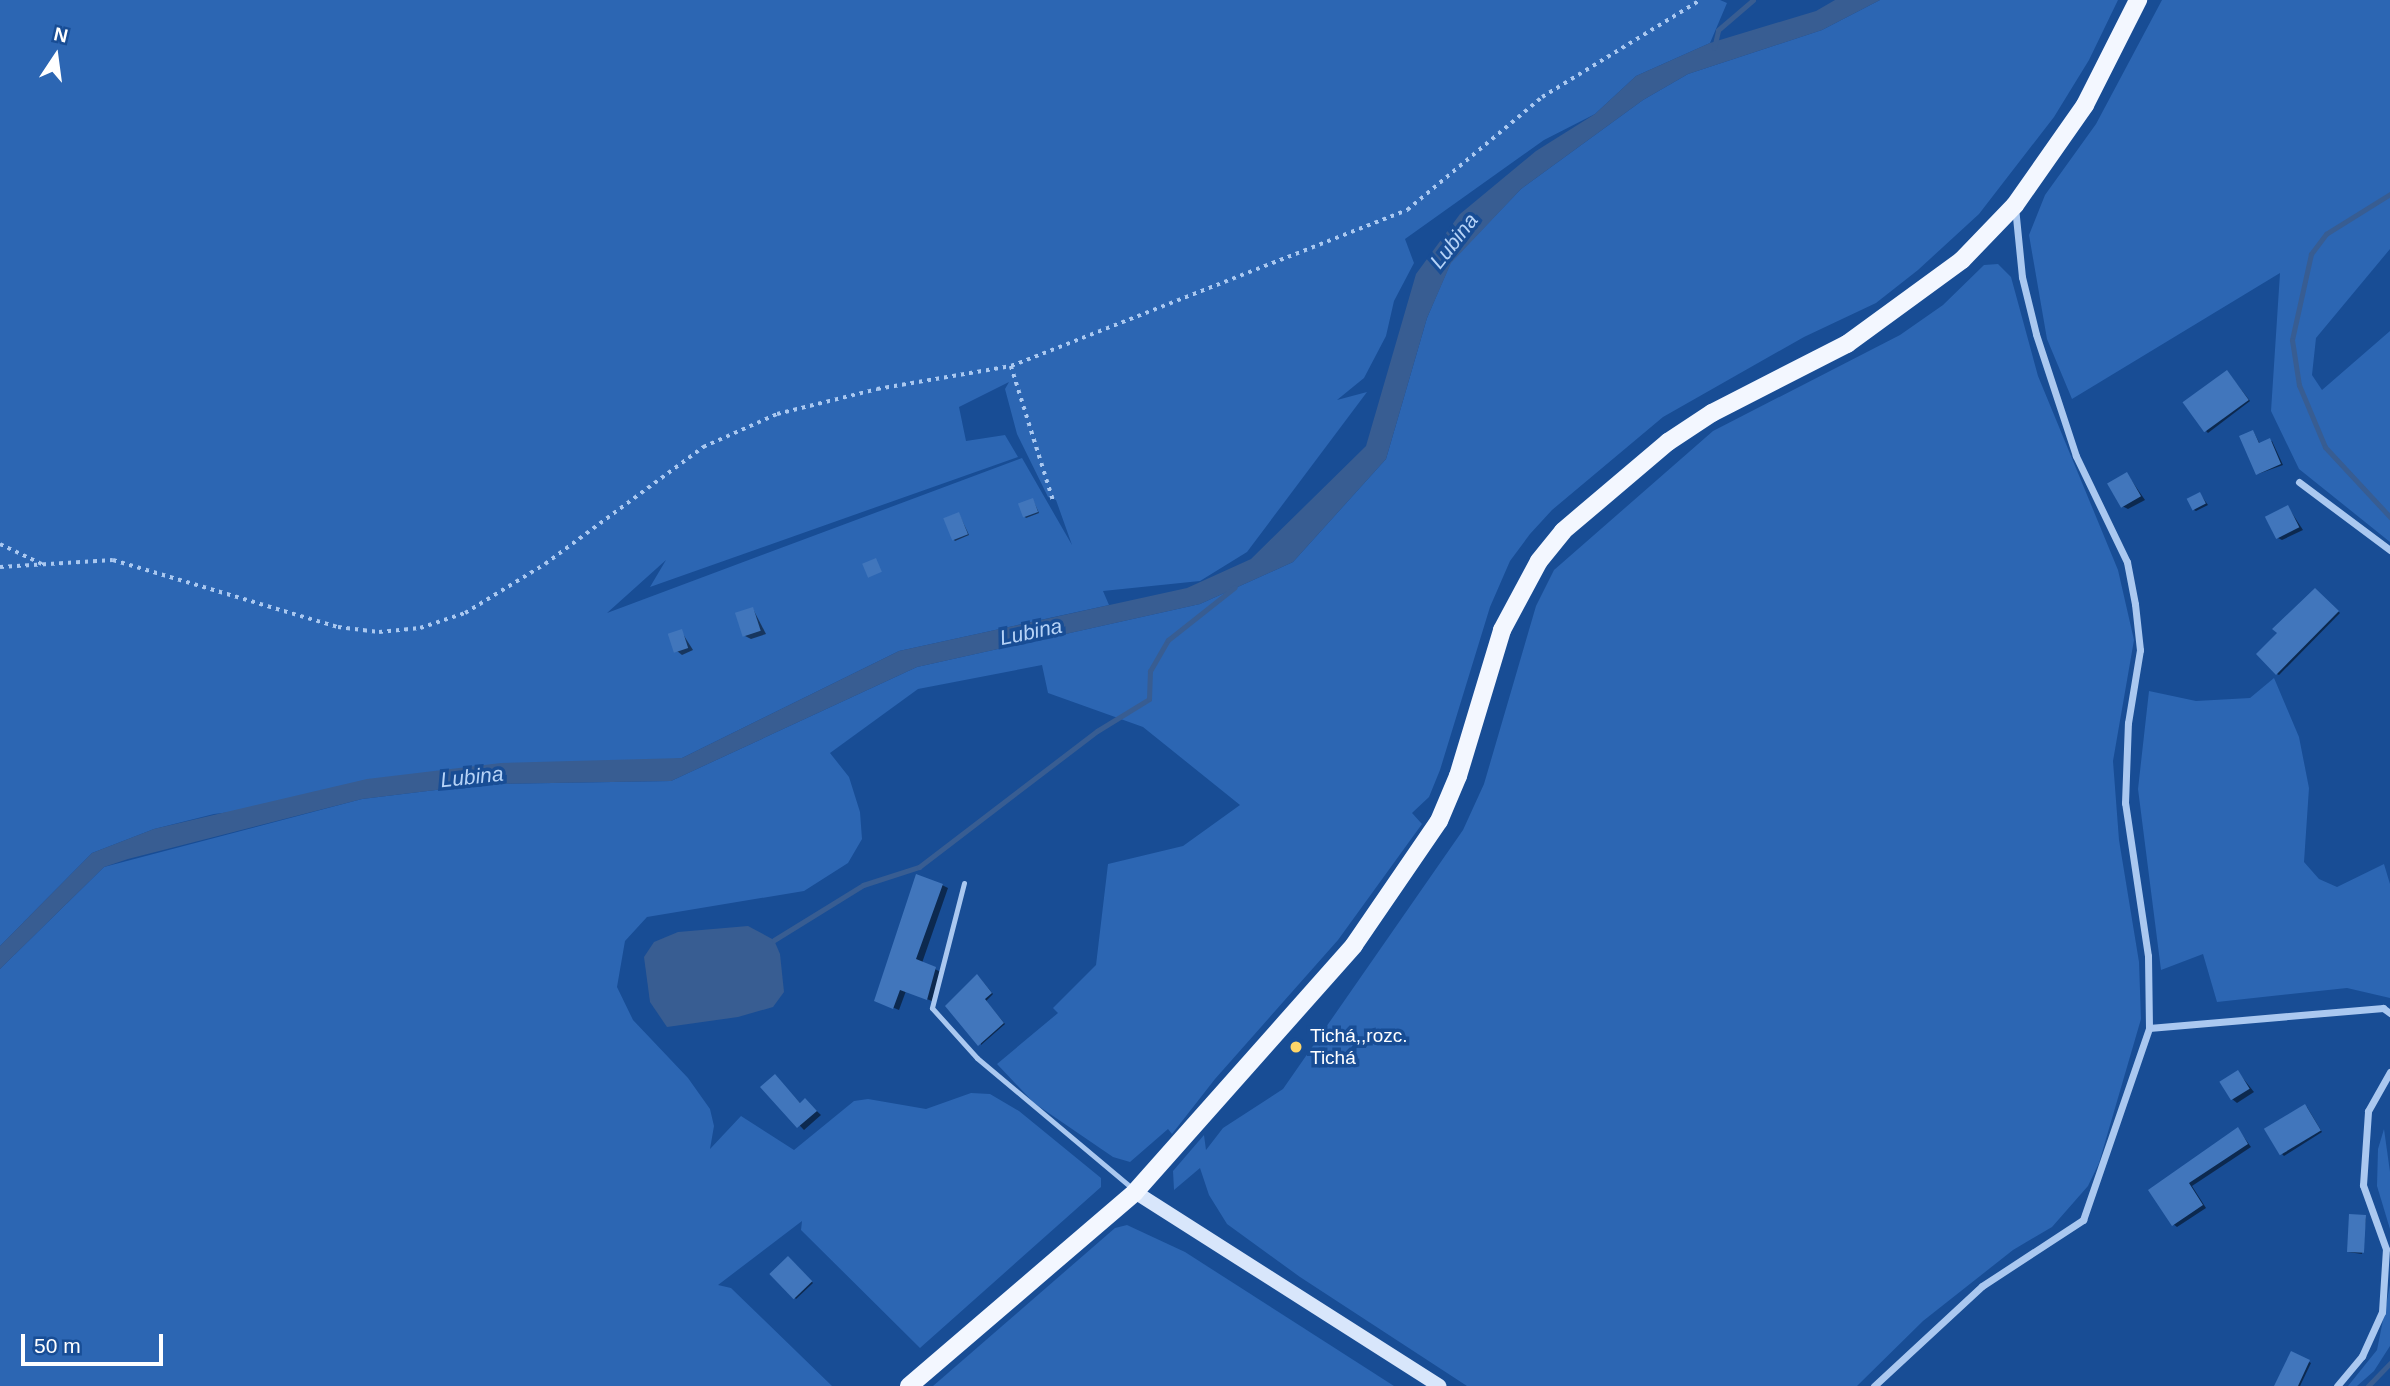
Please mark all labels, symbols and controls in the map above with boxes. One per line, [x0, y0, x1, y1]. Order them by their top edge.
north arrow [21, 21, 91, 91]
text: N [52, 23, 70, 47]
water label: Lubina [1425, 208, 1483, 274]
water label: Lubina [998, 613, 1064, 651]
water label: Lubina [439, 761, 505, 793]
place label: Tichá,,rozc. Tichá [1310, 1025, 1407, 1069]
marker: Tichá,,rozc. Tichá [1288, 1039, 1304, 1055]
scale bar [24, 1320, 166, 1364]
text: 50 m [34, 1334, 81, 1357]

